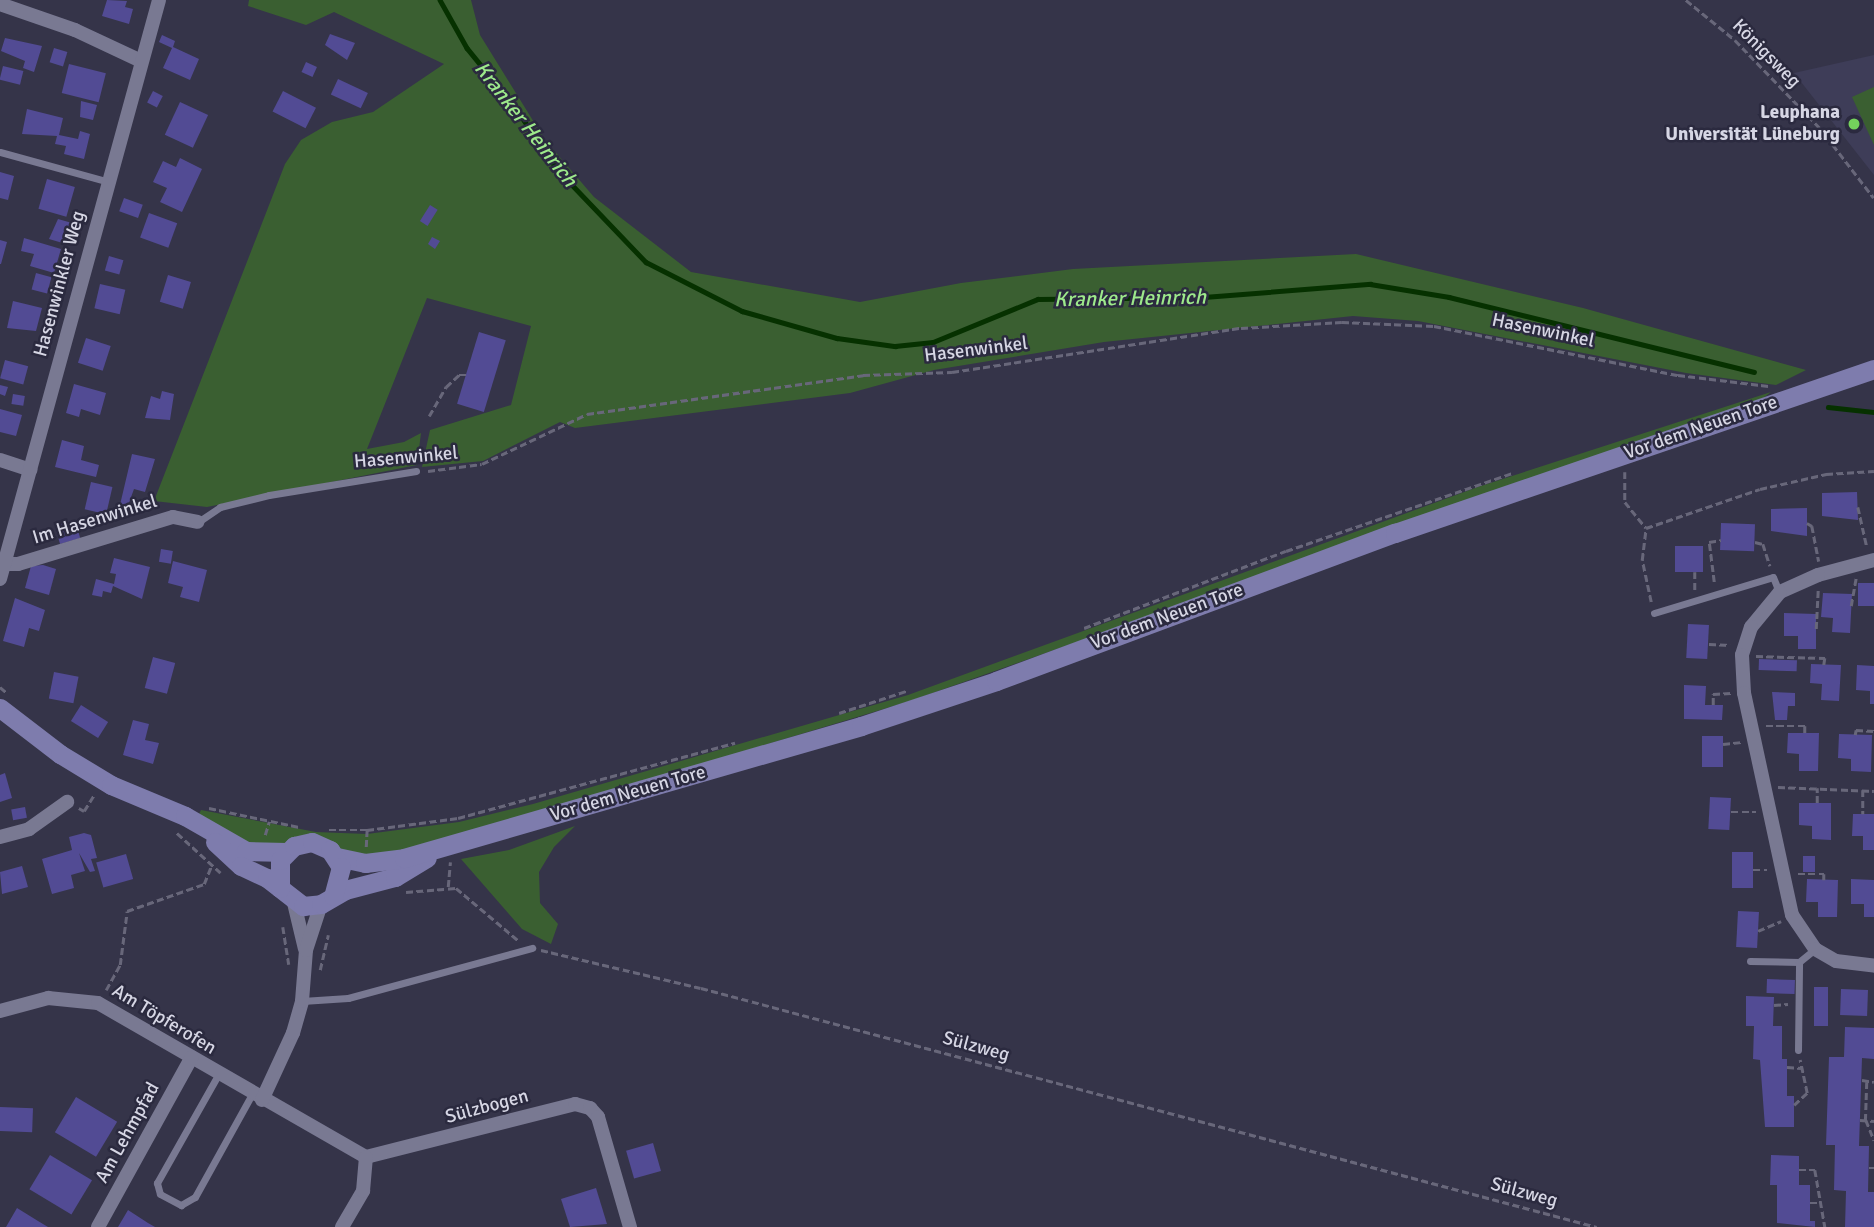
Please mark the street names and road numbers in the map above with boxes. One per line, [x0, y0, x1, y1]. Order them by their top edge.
street label: Königsweg [1727, 15, 1805, 93]
street label: Hasenwinkler Weg [30, 209, 90, 359]
street label: Hasenwinkel [1490, 309, 1596, 353]
street label: Hasenwinkel [923, 332, 1029, 368]
street label: Vor dem Neuen Tore [1621, 391, 1781, 465]
street label: Hasenwinkel [353, 442, 459, 474]
street label: Im Hasenwinkel [30, 490, 160, 550]
street label: Vor dem Neuen Tore [1088, 579, 1246, 655]
street label: Vor dem Neuen Tore [548, 761, 708, 827]
street label: Am Töpferofen [108, 980, 220, 1060]
street label: Sülzweg [940, 1027, 1012, 1067]
street label: Am Lehmpfad [91, 1079, 165, 1187]
street label: Sülzbogen [443, 1085, 531, 1129]
street label: Sülzweg [1488, 1173, 1560, 1213]

